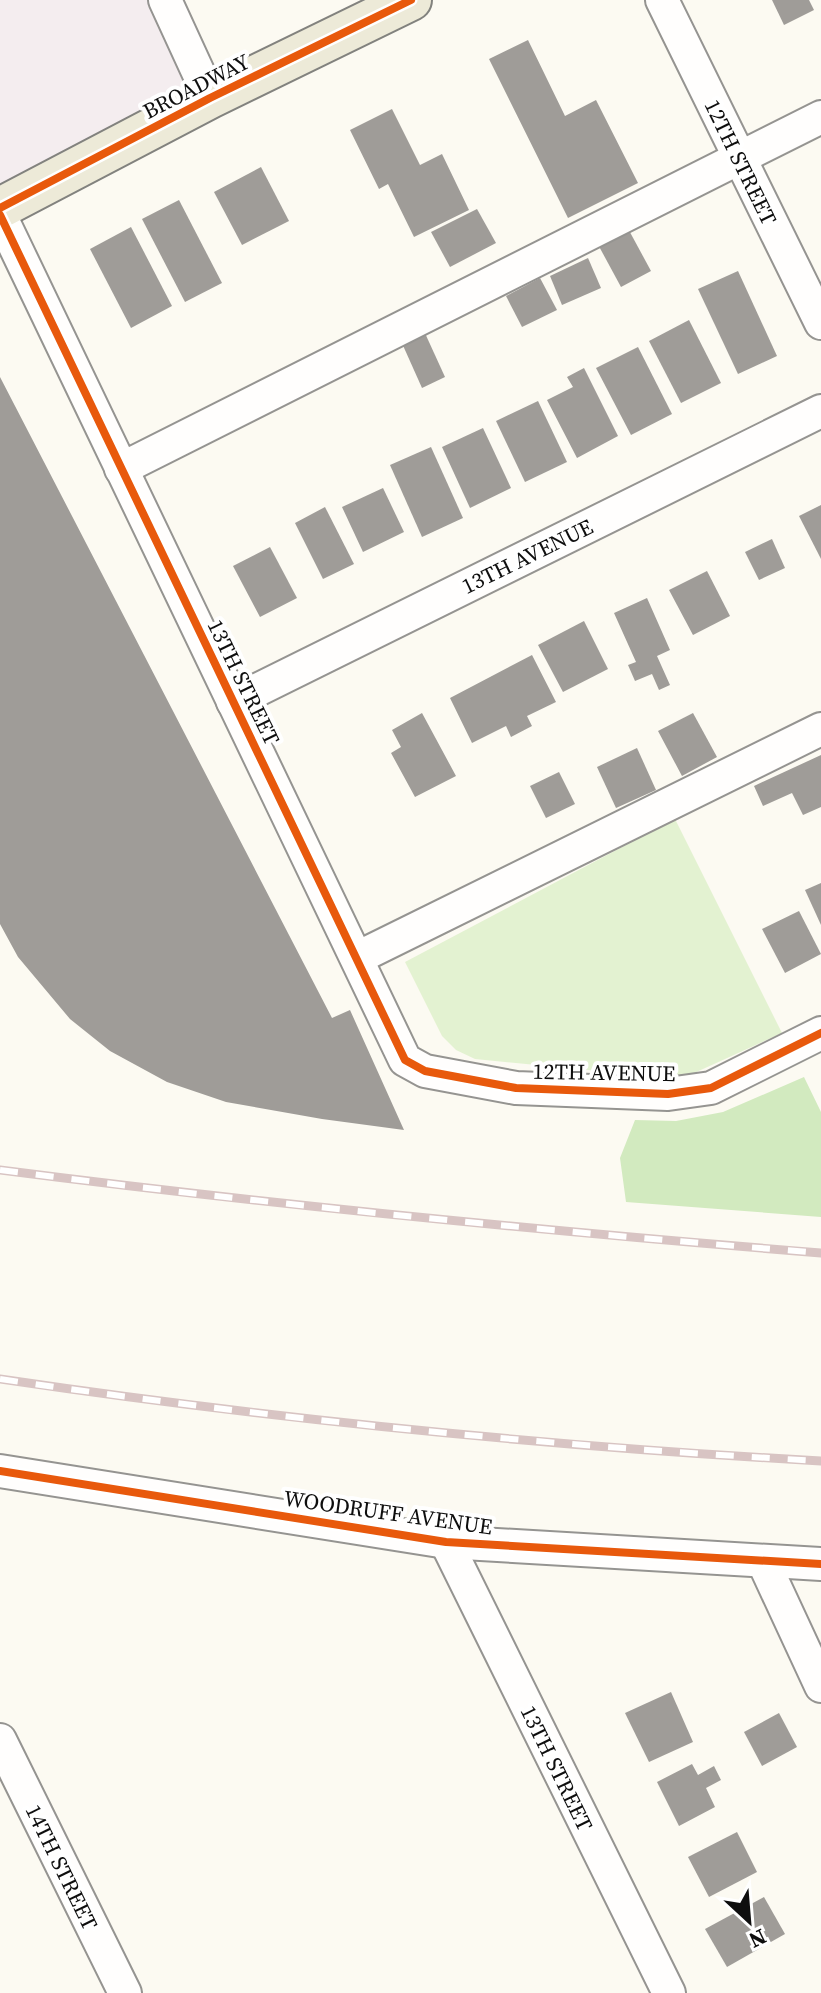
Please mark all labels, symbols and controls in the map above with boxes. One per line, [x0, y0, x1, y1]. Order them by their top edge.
street label: BROADWAY [137, 46, 255, 126]
street label: 12TH STREET [698, 94, 784, 230]
street label: 13TH AVENUE [456, 511, 598, 601]
street label: 13TH STREET [201, 614, 287, 750]
street label: 12TH AVENUE [532, 1056, 676, 1088]
street label: WOODRUFF AVENUE [282, 1482, 494, 1542]
street label: 13TH STREET [514, 1700, 600, 1836]
street label: 14TH STREET [19, 1799, 105, 1935]
north arrow [709, 1881, 789, 1961]
text: N [744, 1922, 772, 1956]

